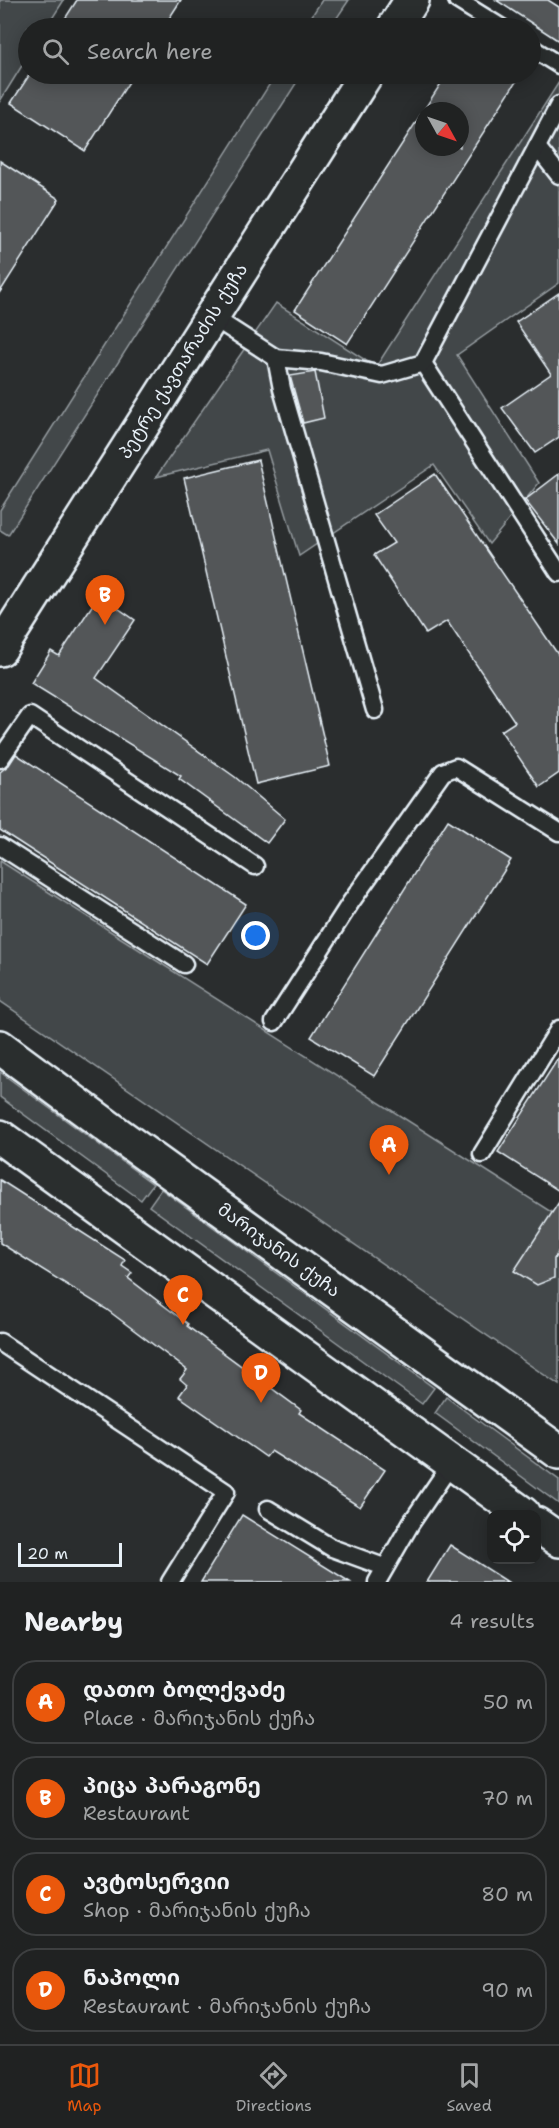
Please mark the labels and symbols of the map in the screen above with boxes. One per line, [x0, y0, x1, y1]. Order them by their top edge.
north arrow [415, 102, 469, 156]
street label: პეტრე ქავთარაძის ქუჩა [113, 259, 253, 463]
pin: B [86, 576, 124, 625]
your location [241, 921, 270, 950]
pin: A [370, 1126, 408, 1175]
street label: მარიჯანის ქუჩა [213, 1197, 345, 1303]
pin: C [164, 1276, 202, 1325]
pin: D [242, 1354, 280, 1403]
scale bar [18, 1540, 122, 1568]

